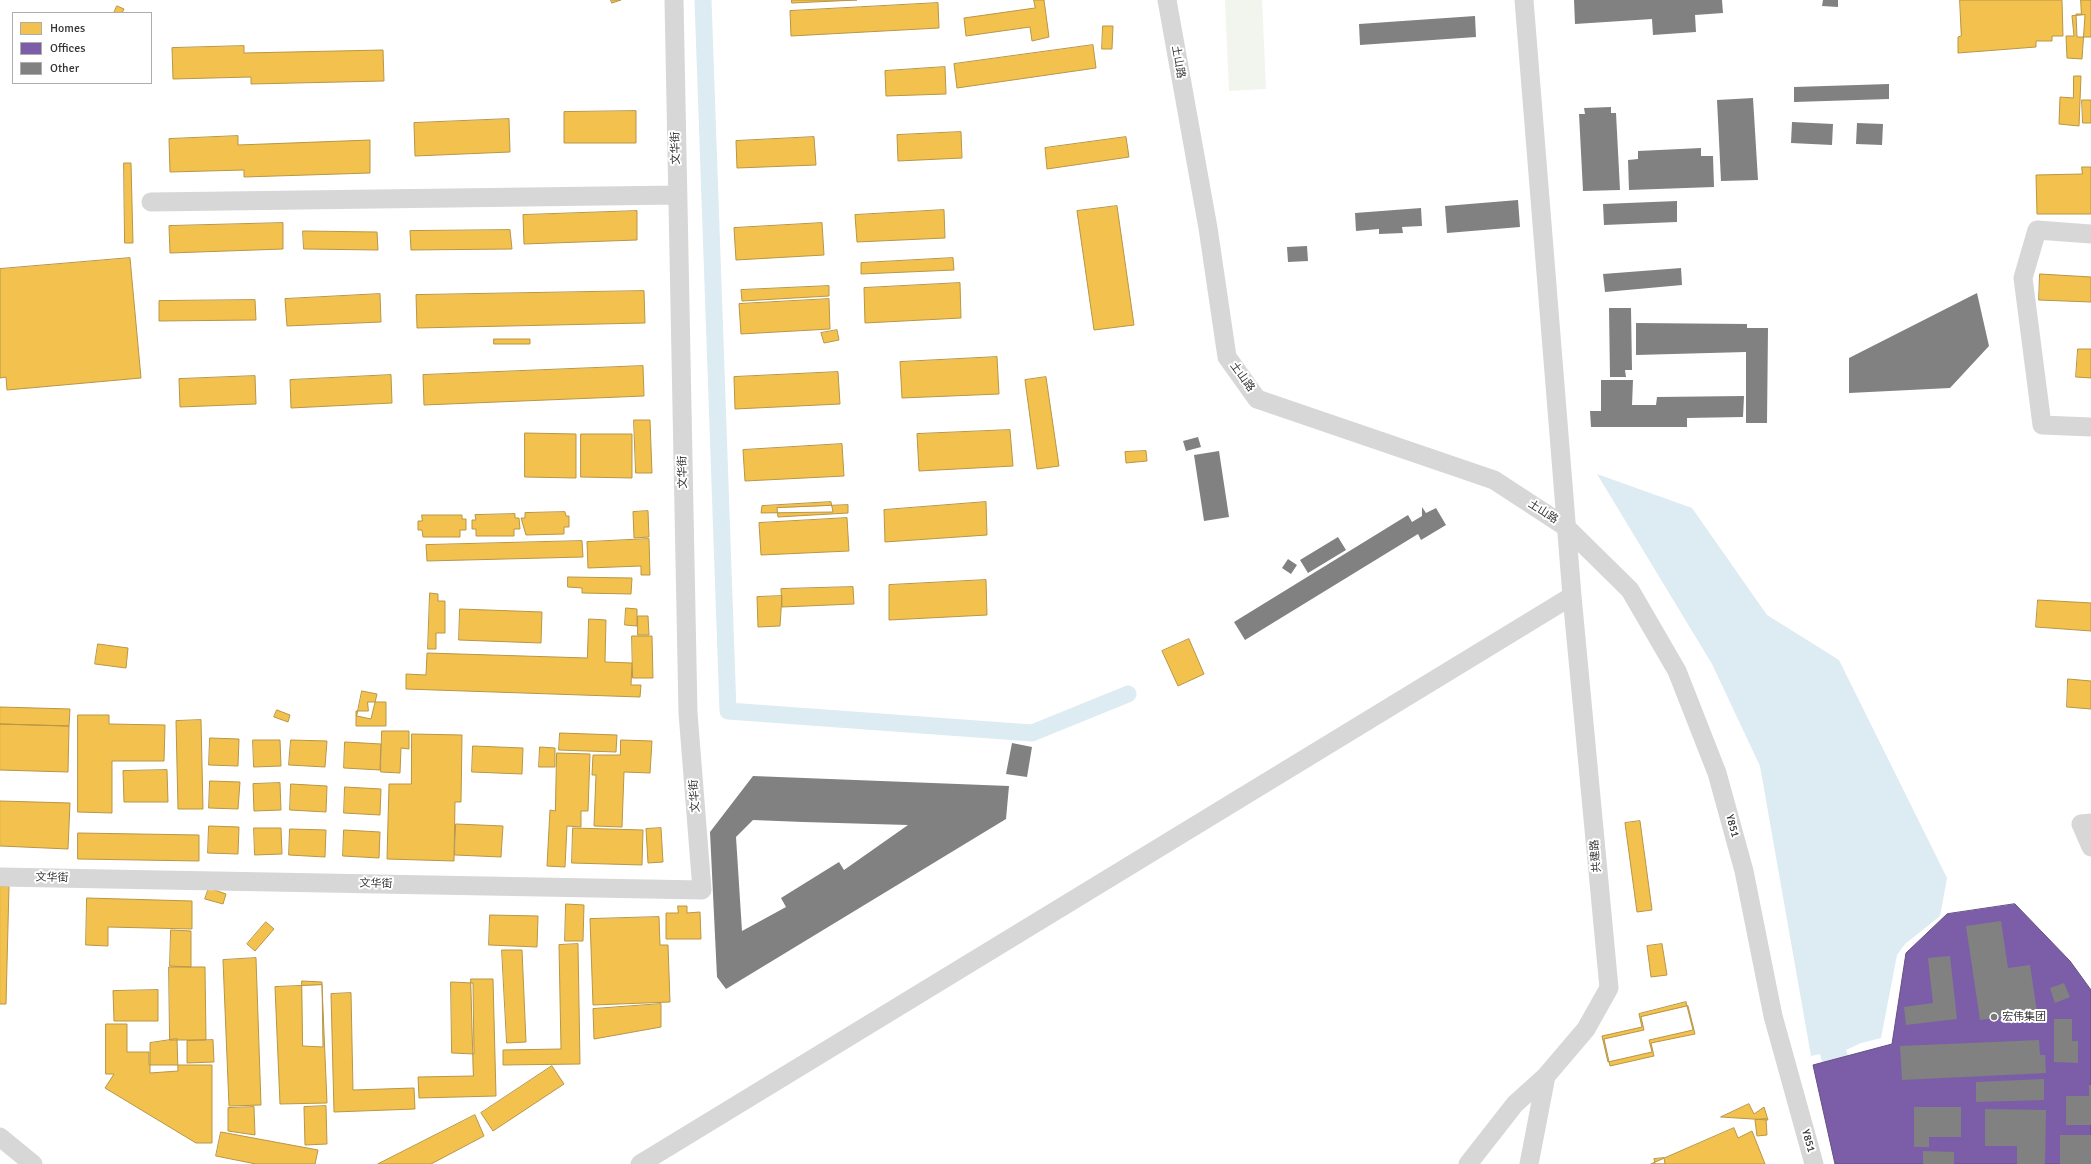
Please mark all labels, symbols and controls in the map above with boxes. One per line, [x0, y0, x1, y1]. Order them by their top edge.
legend [12, 12, 152, 84]
text: Homes [50, 21, 85, 36]
text: Offices [50, 41, 85, 56]
street label: 土山路 [1169, 45, 1187, 79]
text: Other [50, 61, 79, 76]
street label: 文华街 [669, 131, 683, 165]
street label: 土山路 [1227, 360, 1257, 394]
street label: 文华街 [676, 455, 690, 489]
street label: 土山路 [1526, 497, 1560, 527]
street label: 文华街 [687, 779, 703, 813]
street label: Y851 [1723, 813, 1741, 839]
street label: 共建路 [1588, 839, 1604, 873]
street label: 文华街 [35, 871, 69, 885]
street label: 文华街 [359, 877, 393, 891]
place label: 宏伟集团 [2002, 1010, 2046, 1024]
marker: 宏伟集团 [1989, 1012, 1999, 1022]
street label: Y851 [1798, 1128, 1818, 1154]

